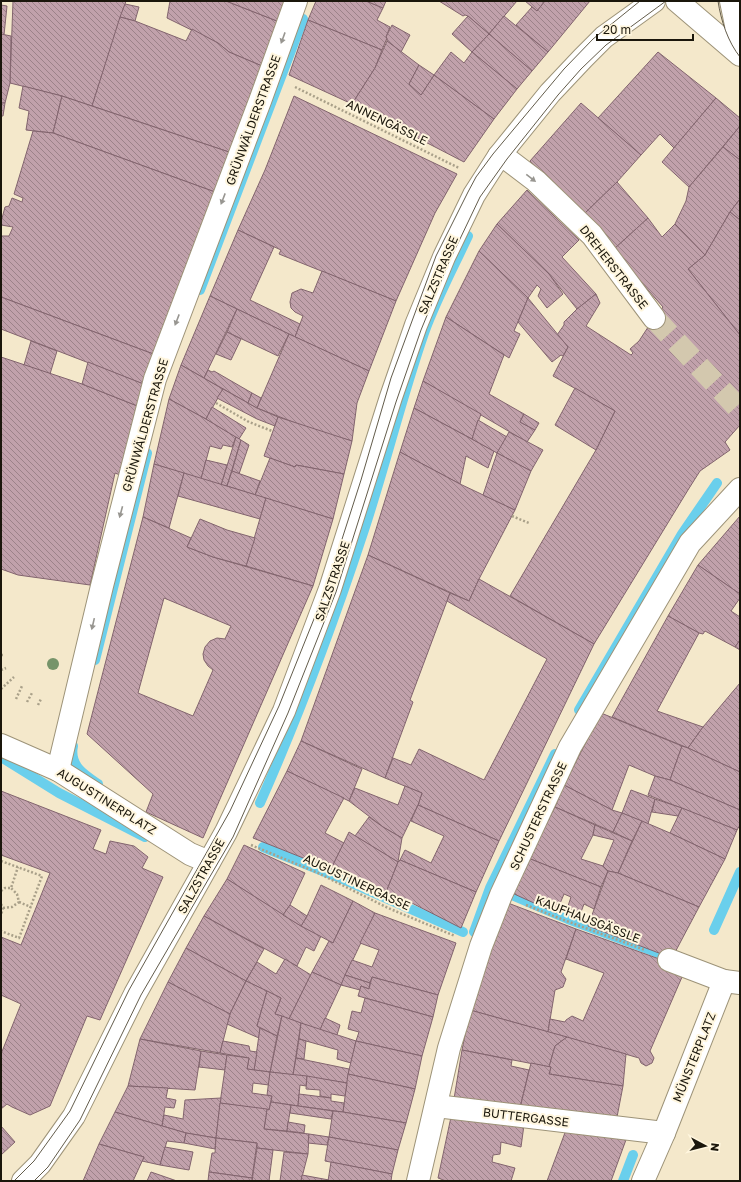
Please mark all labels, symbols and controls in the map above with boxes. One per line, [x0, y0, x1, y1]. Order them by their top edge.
scale bar [597, 16, 693, 42]
text: 20 m [603, 22, 631, 37]
one-way arrow [280, 32, 286, 44]
street label: GRÜNWÄLDERSTRASSE [222, 53, 284, 187]
street label: ANNENGÄSSLE [344, 96, 430, 148]
one-way arrow [526, 173, 537, 182]
one-way arrow [220, 193, 226, 205]
street label: DREHERSTRASSE [577, 222, 651, 312]
street label: SALZSTRASSE [415, 234, 461, 316]
one-way arrow [174, 315, 180, 327]
street label: GRÜNWÄLDERSTRASSE [119, 357, 171, 493]
one-way arrow [118, 506, 124, 518]
street label: SALZSTRASSE [311, 539, 353, 623]
one-way arrow [89, 618, 95, 630]
street label: SCHUSTERSTRASSE [506, 759, 570, 873]
street label: AUGUSTINERPLATZ [55, 764, 159, 838]
street label: SALZSTRASSE [174, 836, 228, 916]
street label: AUGUSTINERGASSE [301, 851, 413, 913]
street label: KAUFHAUSGÄSSLE [533, 892, 643, 946]
street label: MÜNSTERPLATZ [669, 1010, 719, 1104]
street label: BUTTERGASSE [482, 1104, 570, 1130]
north arrow [685, 1126, 725, 1166]
text: N [708, 1142, 722, 1152]

